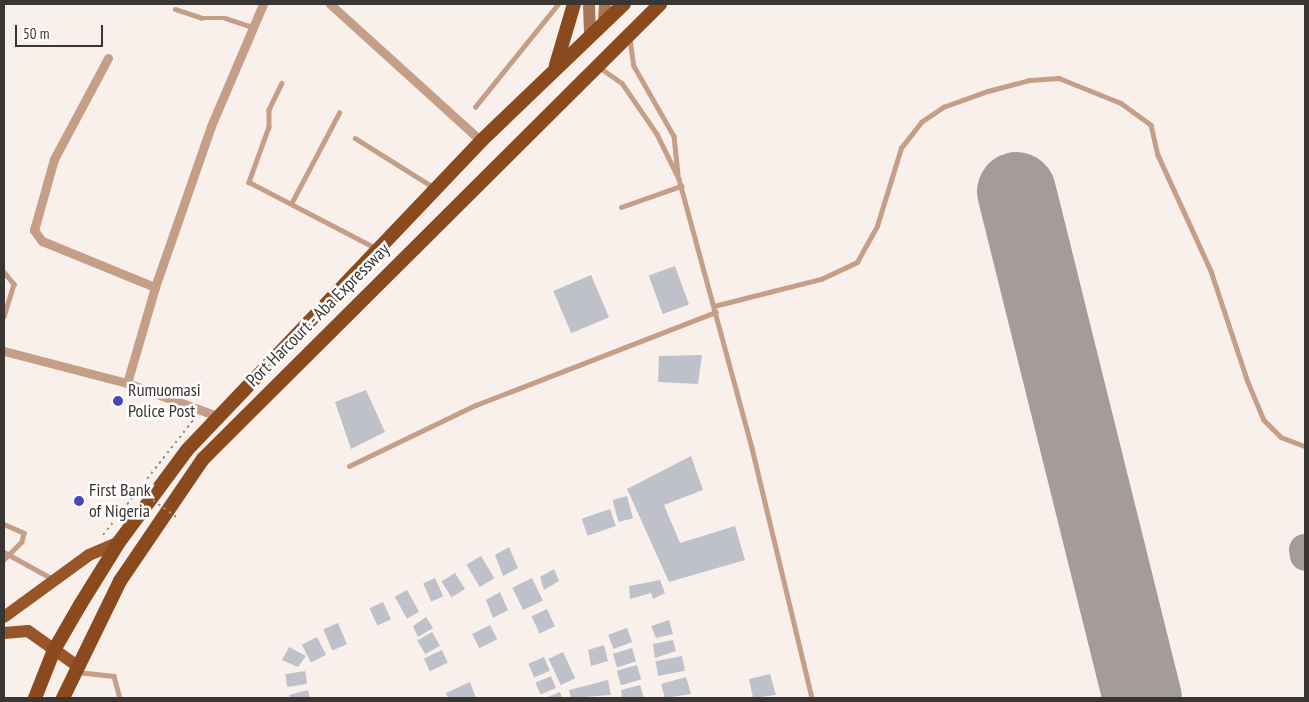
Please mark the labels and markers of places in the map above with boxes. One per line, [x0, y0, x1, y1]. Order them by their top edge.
place label: Rumuomasi Police Post [128, 380, 201, 422]
marker: Rumuomasi Police Post [112, 395, 124, 407]
place label: First Bank of Nigeria [89, 480, 151, 522]
marker: First Bank of Nigeria [73, 495, 85, 507]

